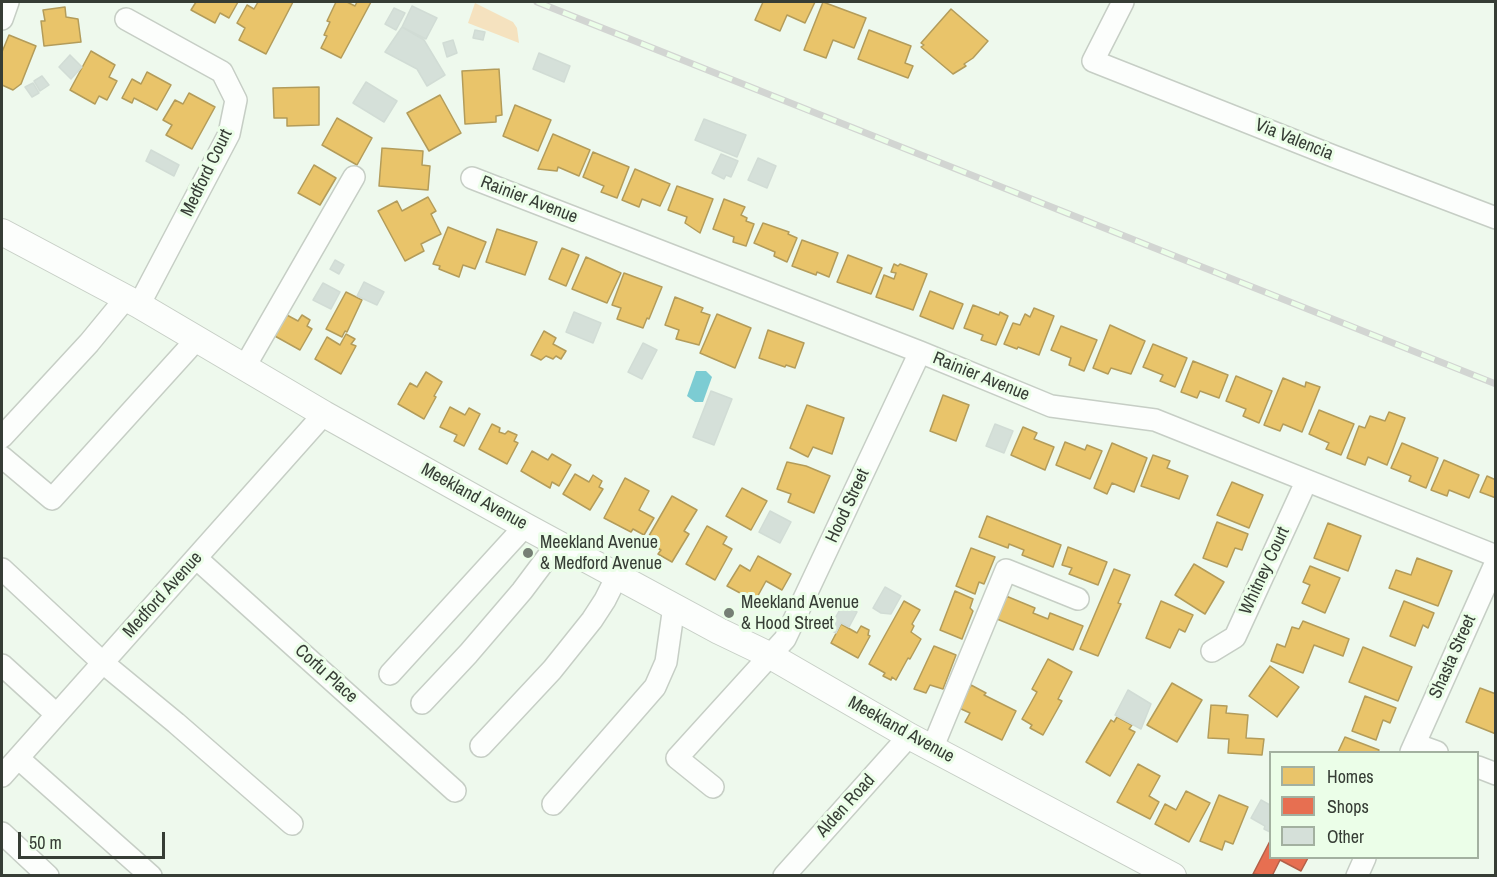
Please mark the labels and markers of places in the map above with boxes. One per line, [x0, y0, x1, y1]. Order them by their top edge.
place label: Meekland Avenue & Medford Avenue [540, 532, 662, 574]
marker: Meekland Avenue & Medford Avenue [521, 546, 535, 560]
place label: Meekland Avenue & Hood Street [741, 592, 859, 634]
marker: Meekland Avenue & Hood Street [722, 606, 736, 620]

